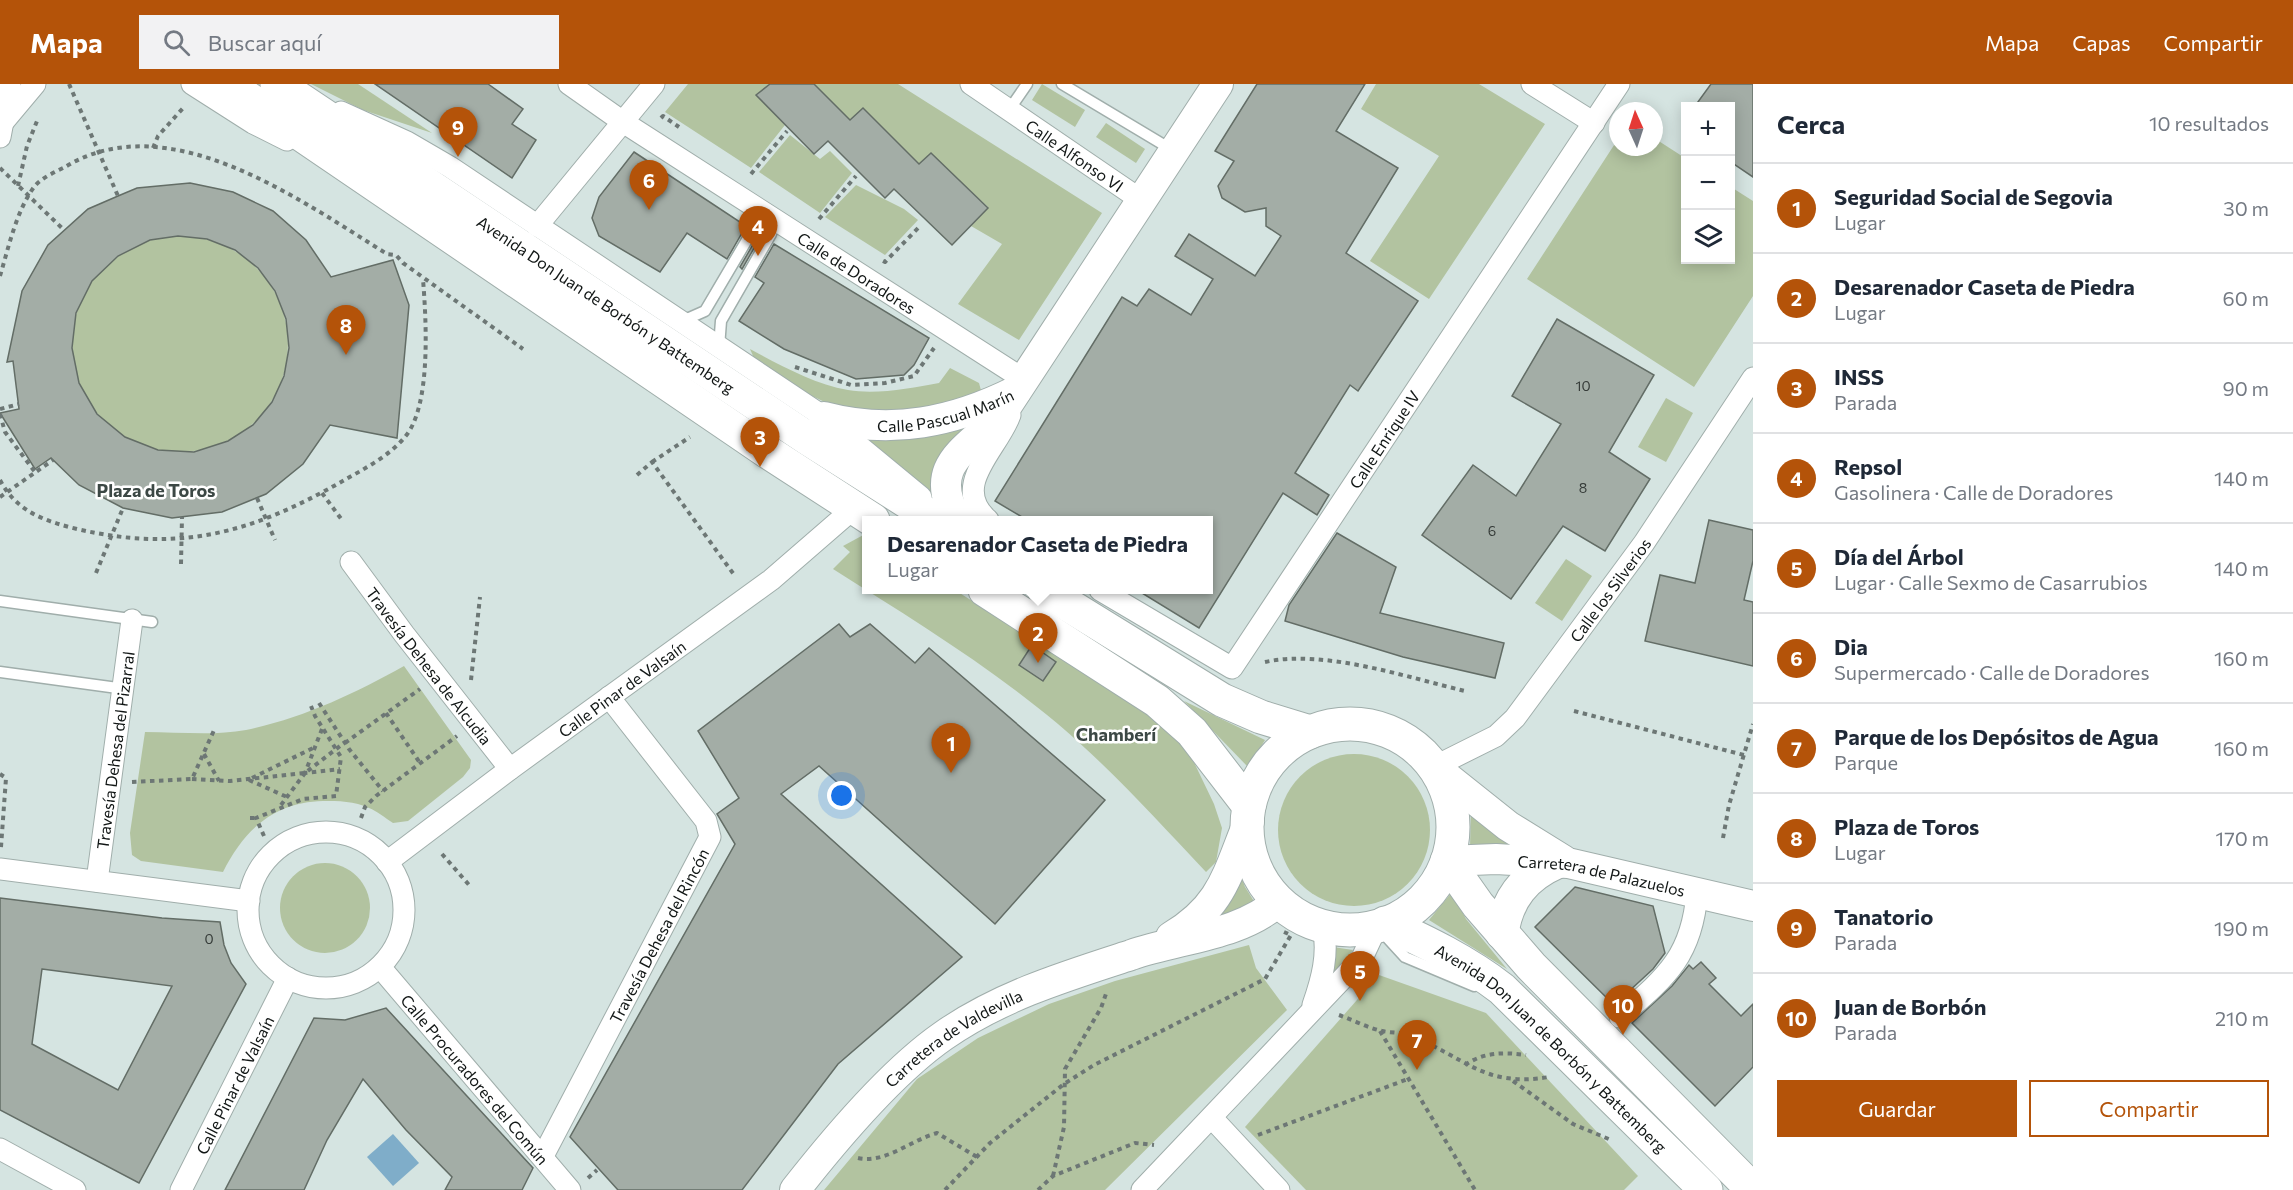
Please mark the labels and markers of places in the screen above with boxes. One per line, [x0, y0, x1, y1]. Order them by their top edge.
pin: 9 [438, 107, 478, 157]
pin: 6 [630, 160, 668, 210]
pin: 4 [738, 206, 777, 256]
pin: 8 [326, 306, 366, 355]
pin: 3 [740, 418, 780, 467]
pin: 2 [1018, 614, 1058, 663]
pin: 1 [932, 724, 970, 773]
pin: 5 [1340, 952, 1380, 1001]
pin: 10 [1604, 986, 1642, 1035]
pin: 7 [1398, 1020, 1436, 1070]

